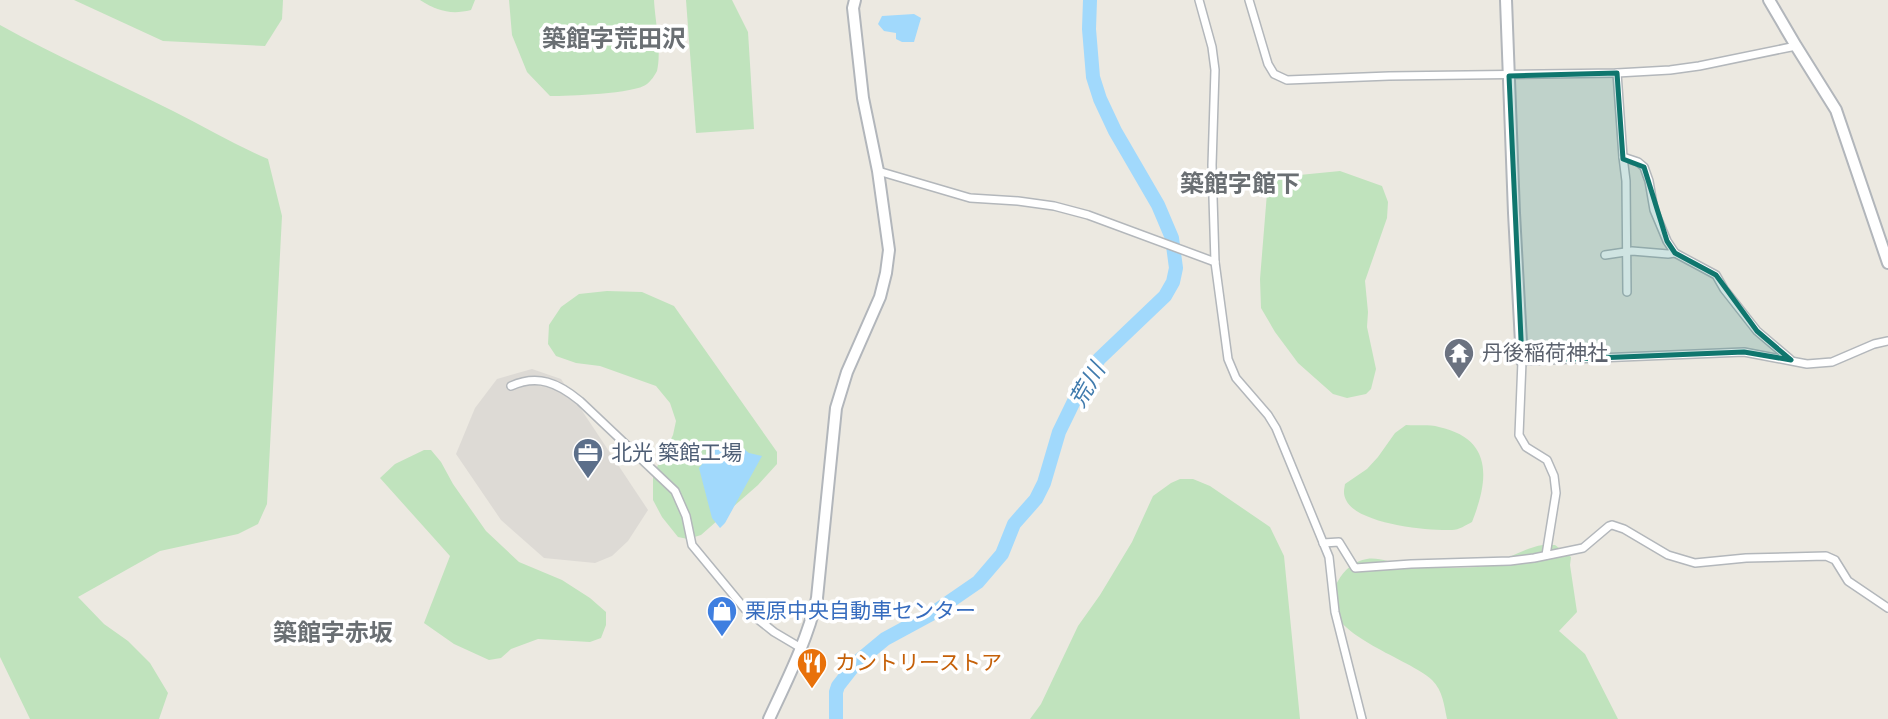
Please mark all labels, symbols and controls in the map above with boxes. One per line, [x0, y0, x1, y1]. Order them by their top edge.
district label: 築館字荒田沢 [542, 24, 686, 53]
district label: 築館字館下 [1180, 169, 1300, 198]
temple icon: 丹後稲荷神社 [1442, 336, 1476, 380]
place label: 丹後稲荷神社 [1482, 340, 1608, 365]
water label: 荒川 [1063, 355, 1112, 412]
office icon: 北光 築館工場 [571, 436, 605, 480]
place label: 北光 築館工場 [611, 440, 742, 465]
shop icon: 栗原中央自動車センター [705, 594, 739, 638]
place label: 栗原中央自動車センター [745, 598, 976, 623]
district label: 築館字赤坂 [273, 618, 393, 647]
restaurant icon: カントリーストア [795, 646, 829, 690]
place label: カントリーストア [835, 650, 1002, 675]

